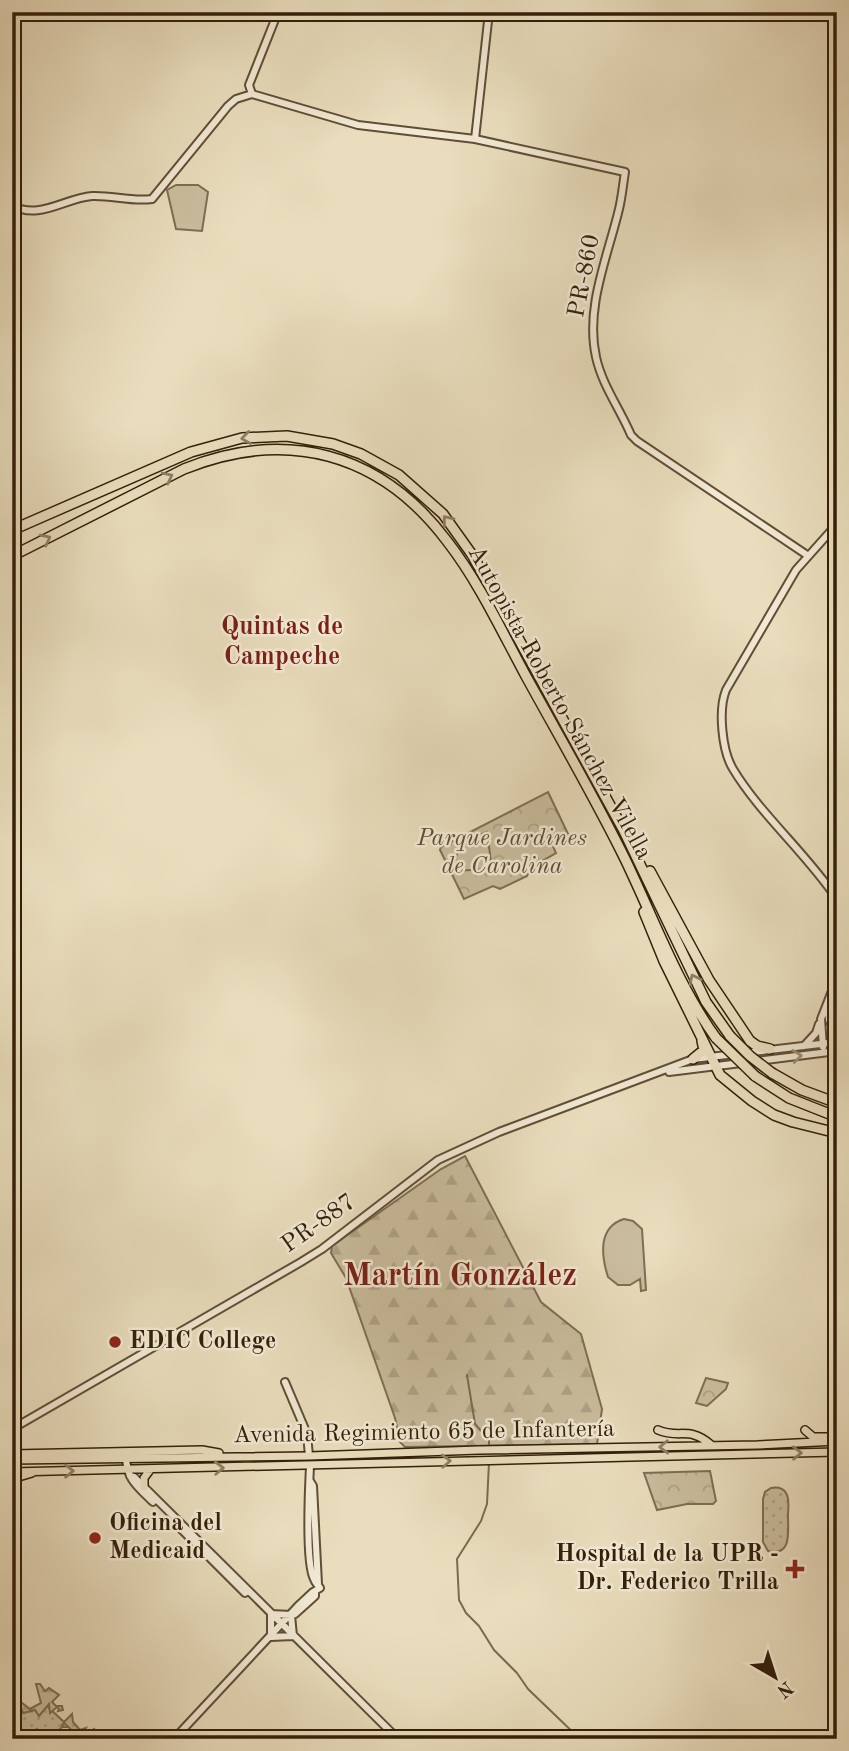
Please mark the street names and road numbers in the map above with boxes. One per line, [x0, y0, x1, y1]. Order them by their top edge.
street label: PR-860 [565, 232, 605, 320]
street label: Autopista Roberto Sánchez Vilella [462, 542, 656, 864]
street label: PR-887 [278, 1190, 360, 1258]
street label: Avenida Regimiento 65 de Infantería [233, 1418, 615, 1448]

